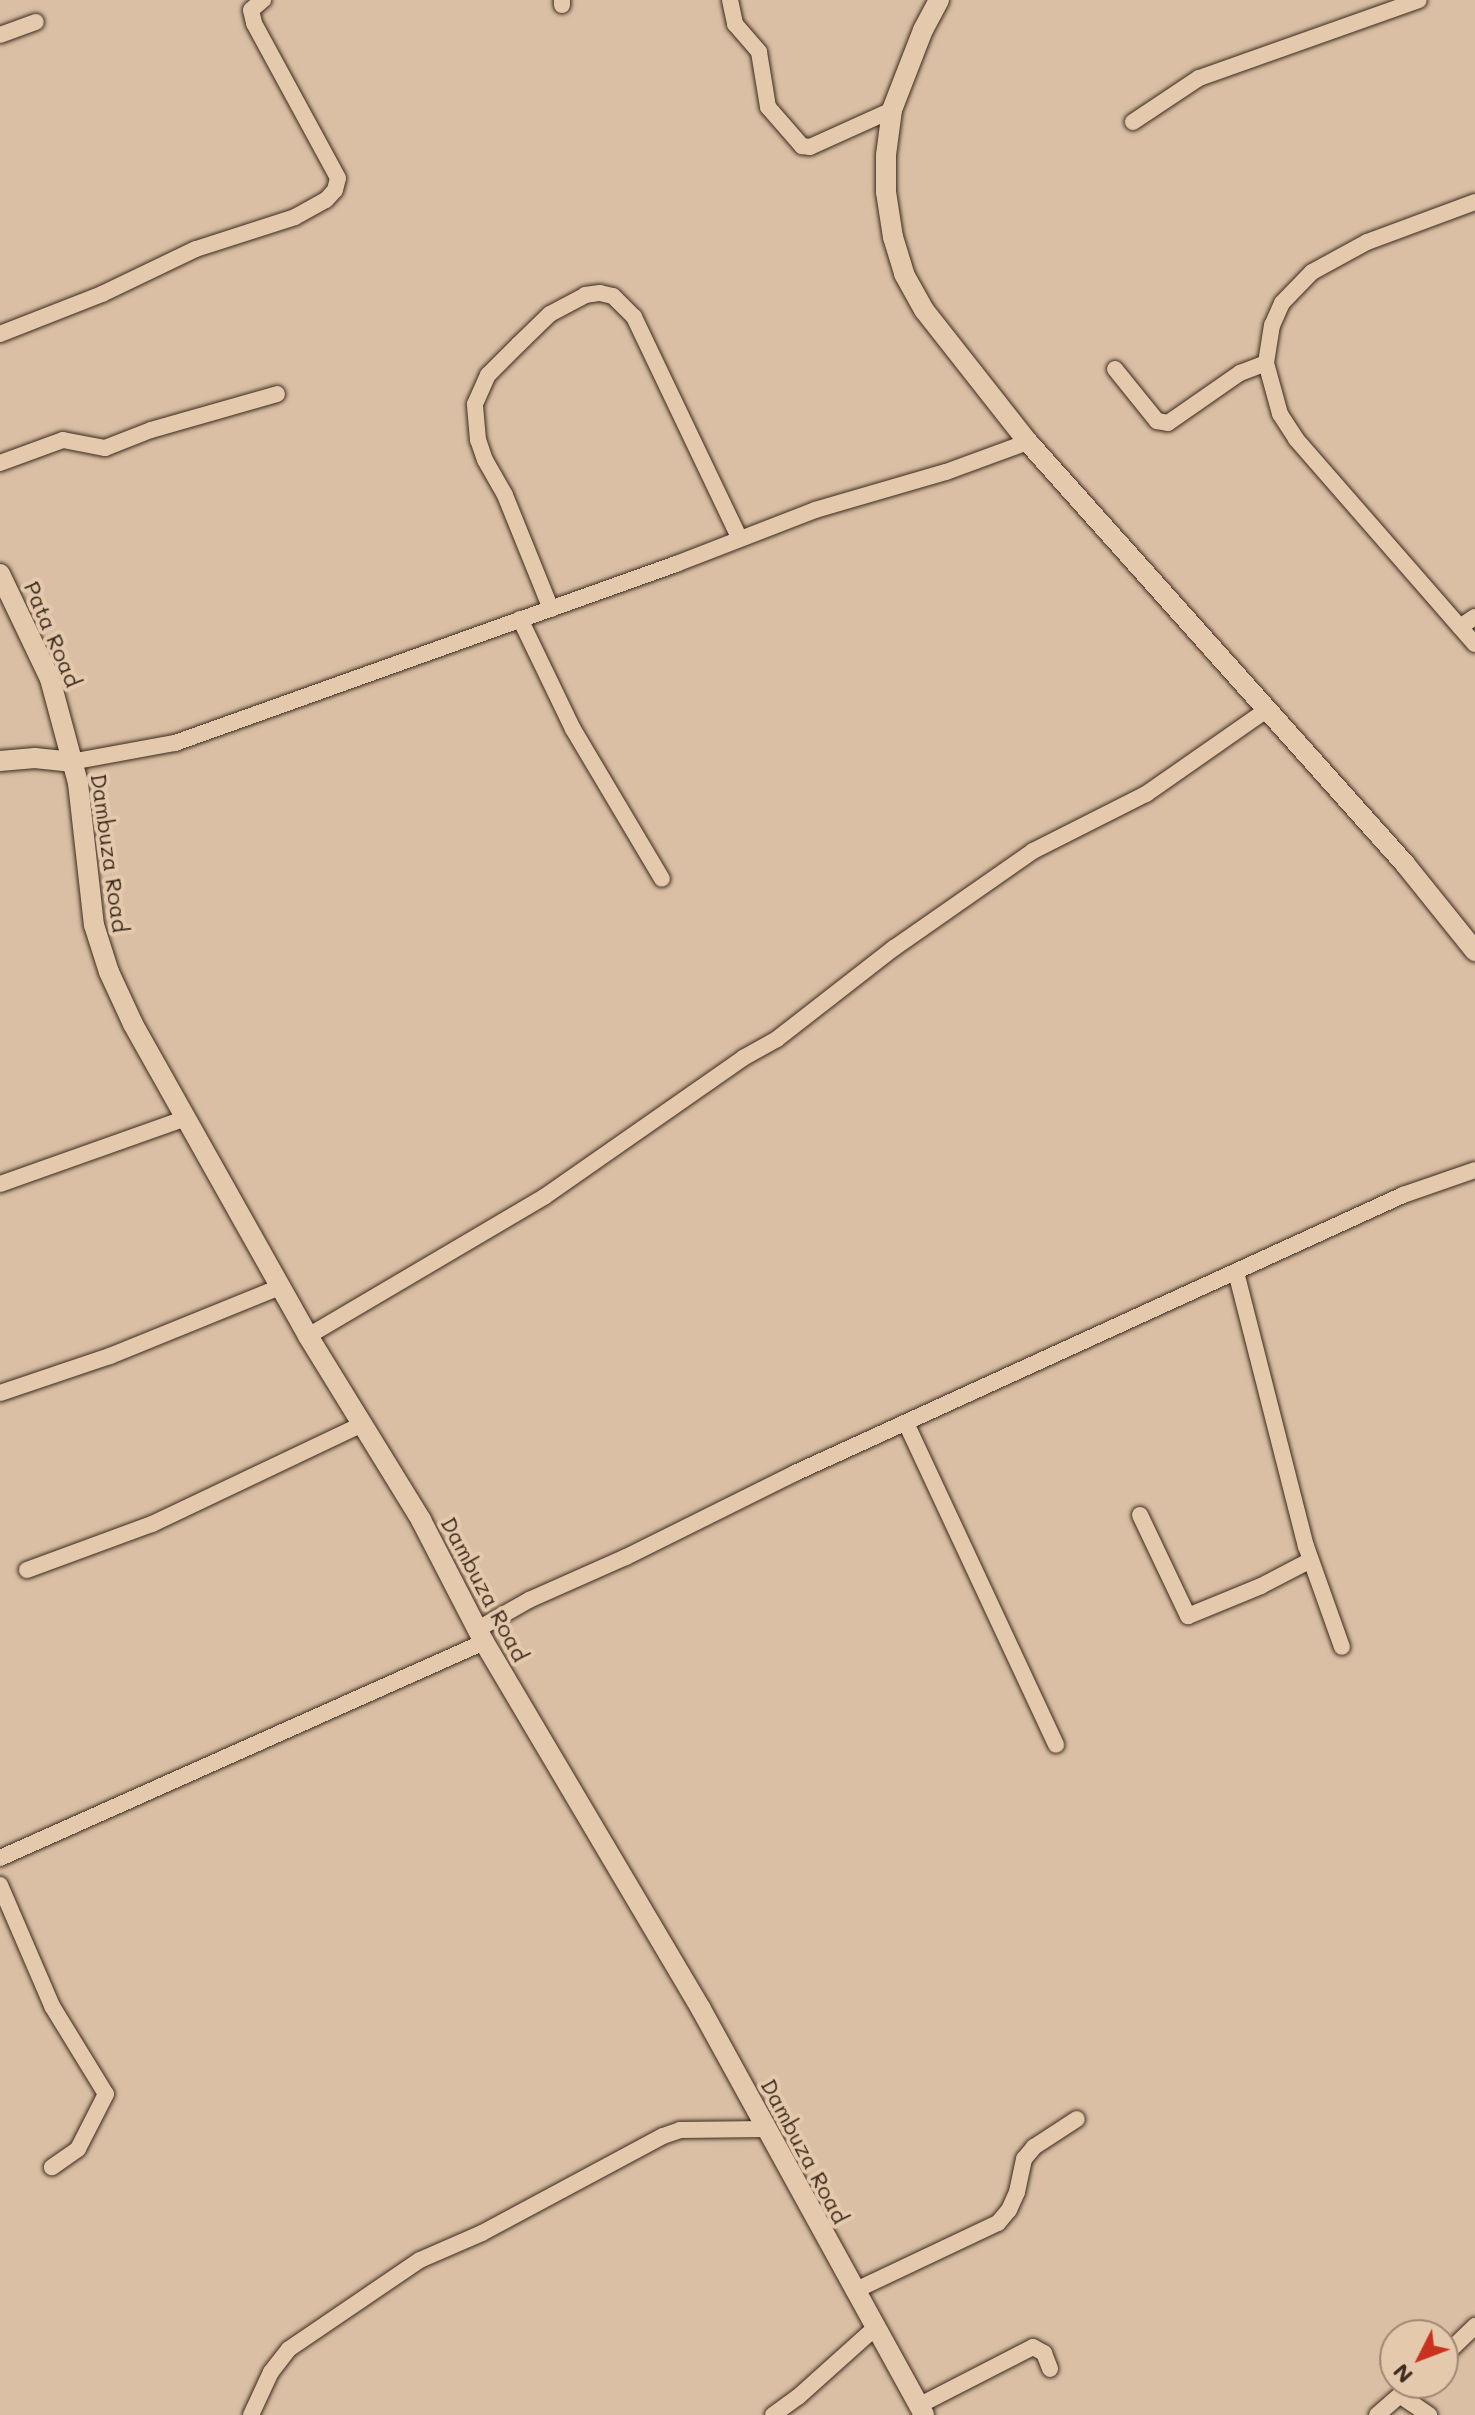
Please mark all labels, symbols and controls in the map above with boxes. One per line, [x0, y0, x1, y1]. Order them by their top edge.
street label: Pata Road [19, 577, 87, 691]
street label: Dambuza Road [86, 772, 134, 934]
street label: Dambuza Road [436, 1512, 534, 1666]
street label: Dambuza Road [756, 2074, 854, 2228]
north arrow [1379, 2319, 1459, 2399]
text: N [1386, 2358, 1419, 2390]

